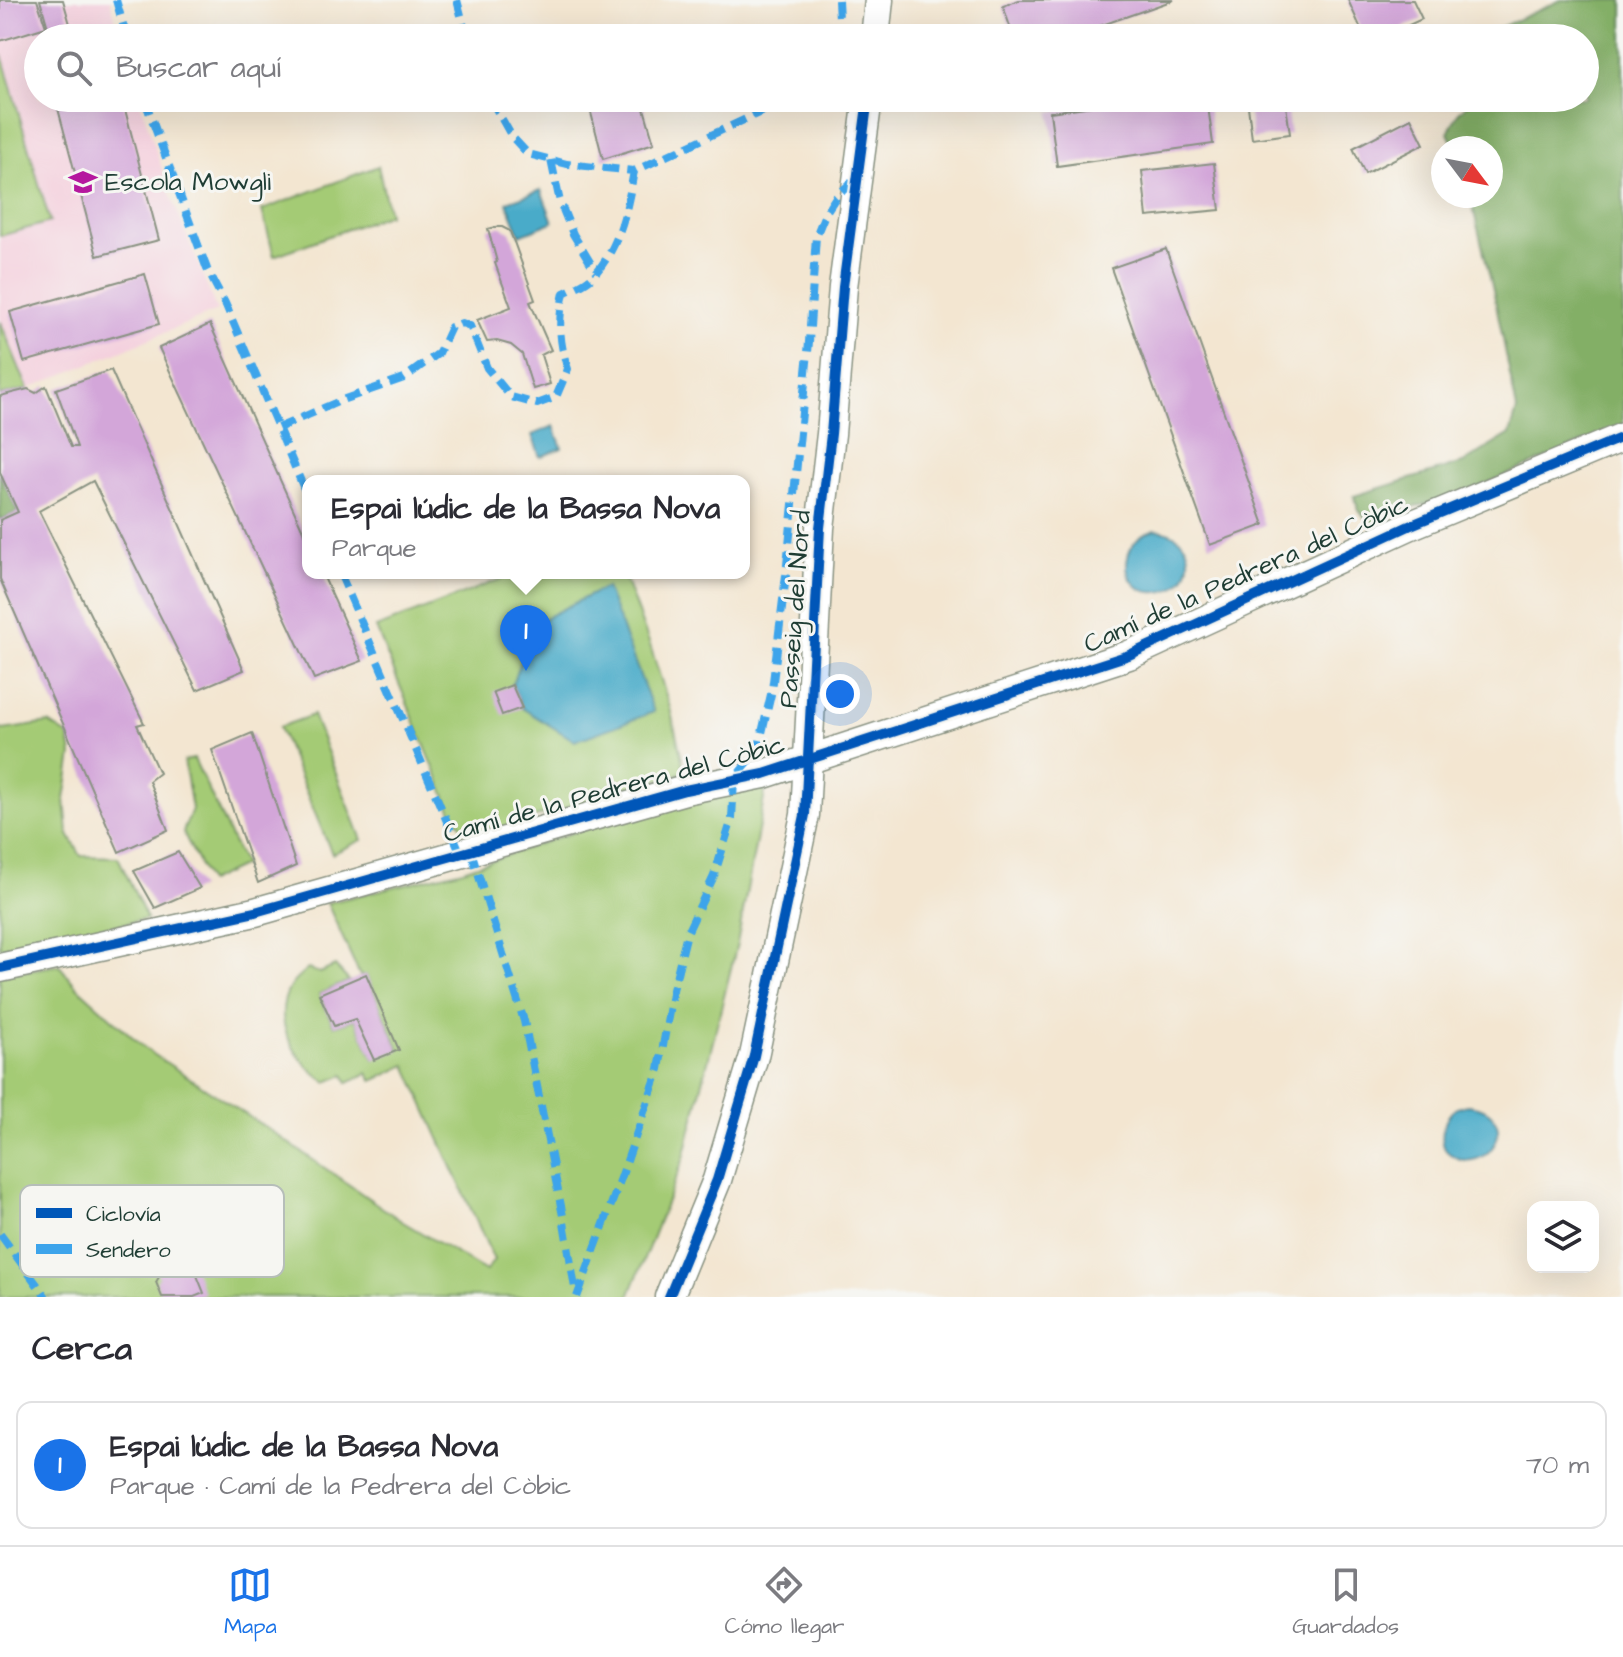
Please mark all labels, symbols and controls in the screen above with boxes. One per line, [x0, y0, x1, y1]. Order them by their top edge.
search box [24, 24, 1599, 112]
icon: search [52, 46, 96, 90]
text: Buscar aquí [116, 47, 281, 89]
north arrow [1431, 136, 1503, 208]
place label: Escola Mowgli [105, 164, 271, 202]
school or university icon: Escola Mowgli [68, 167, 98, 197]
popup [302, 475, 750, 579]
street label: Camí de la Pedrera del Còbic [1078, 486, 1414, 662]
text: Espai lúdic de la Bassa Nova [332, 488, 720, 530]
street label: Passeig del Nord [770, 509, 822, 709]
text: Parque [332, 530, 417, 566]
pin: 1 [500, 605, 552, 671]
your location [820, 674, 860, 714]
street label: Camí de la Pedrera del Còbic [439, 726, 789, 852]
legend [20, 1185, 284, 1277]
text: Ciclovía [86, 1199, 161, 1230]
map controls [1527, 1201, 1599, 1273]
button: layers [1527, 1201, 1599, 1273]
text: Sendero [86, 1235, 171, 1266]
text: Cerca [32, 1325, 132, 1373]
text: Espai lúdic de la Bassa Nova [110, 1426, 498, 1468]
text: 1 [58, 1447, 62, 1483]
text: 70 m [1526, 1447, 1589, 1483]
text: Parque · Camí de la Pedrera del Còbic [110, 1468, 571, 1504]
tab: Mapa [224, 1563, 277, 1642]
tab: Cómo llegar [725, 1563, 844, 1642]
tab: Guardados [1292, 1563, 1399, 1642]

